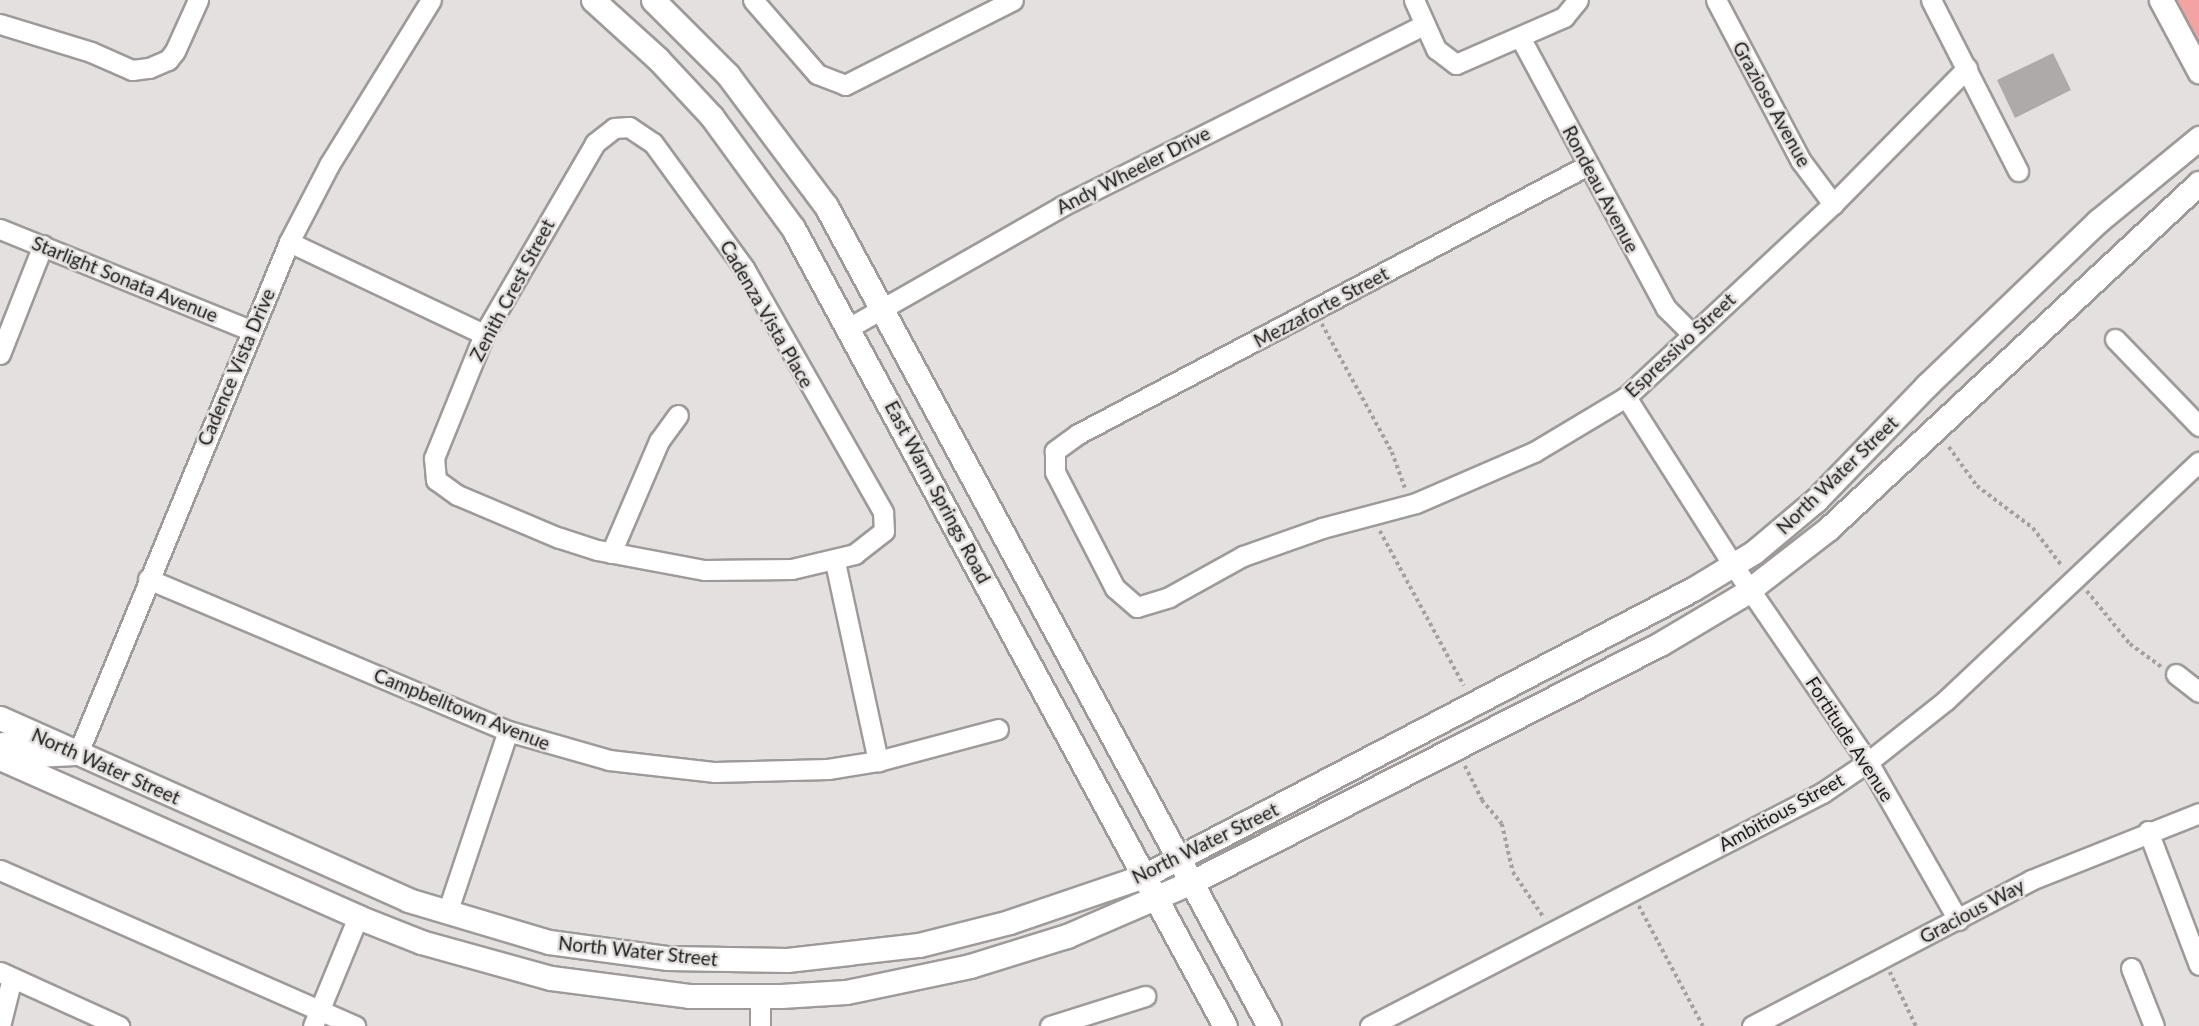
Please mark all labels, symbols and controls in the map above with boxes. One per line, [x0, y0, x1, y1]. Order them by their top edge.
street label: Grazioso Avenue [1728, 37, 1816, 171]
street label: Andy Wheeler Drive [1052, 121, 1214, 219]
street label: Rondeau Avenue [1558, 121, 1644, 257]
street label: Zenith Crest Street [465, 215, 559, 365]
street label: Starlight Sonata Avenue [28, 231, 222, 327]
street label: Cadenza Vista Place [715, 236, 819, 392]
street label: Mezzaforte Street [1250, 262, 1392, 352]
street label: Cadence Vista Drive [192, 285, 280, 449]
street label: Espressivo Street [1620, 288, 1740, 402]
street label: East Warm Springs Road [880, 397, 996, 587]
street label: North Water Street [1771, 411, 1903, 539]
street label: Campbelltown Avenue [370, 663, 554, 755]
street label: Fortitude Avenue [1801, 672, 1899, 806]
street label: North Water Street [28, 723, 184, 809]
street label: Ambitious Street [1714, 768, 1848, 856]
street label: North Water Street [1128, 798, 1282, 888]
street label: Gracious Way [1916, 874, 2028, 948]
street label: North Water Street [557, 931, 719, 971]

